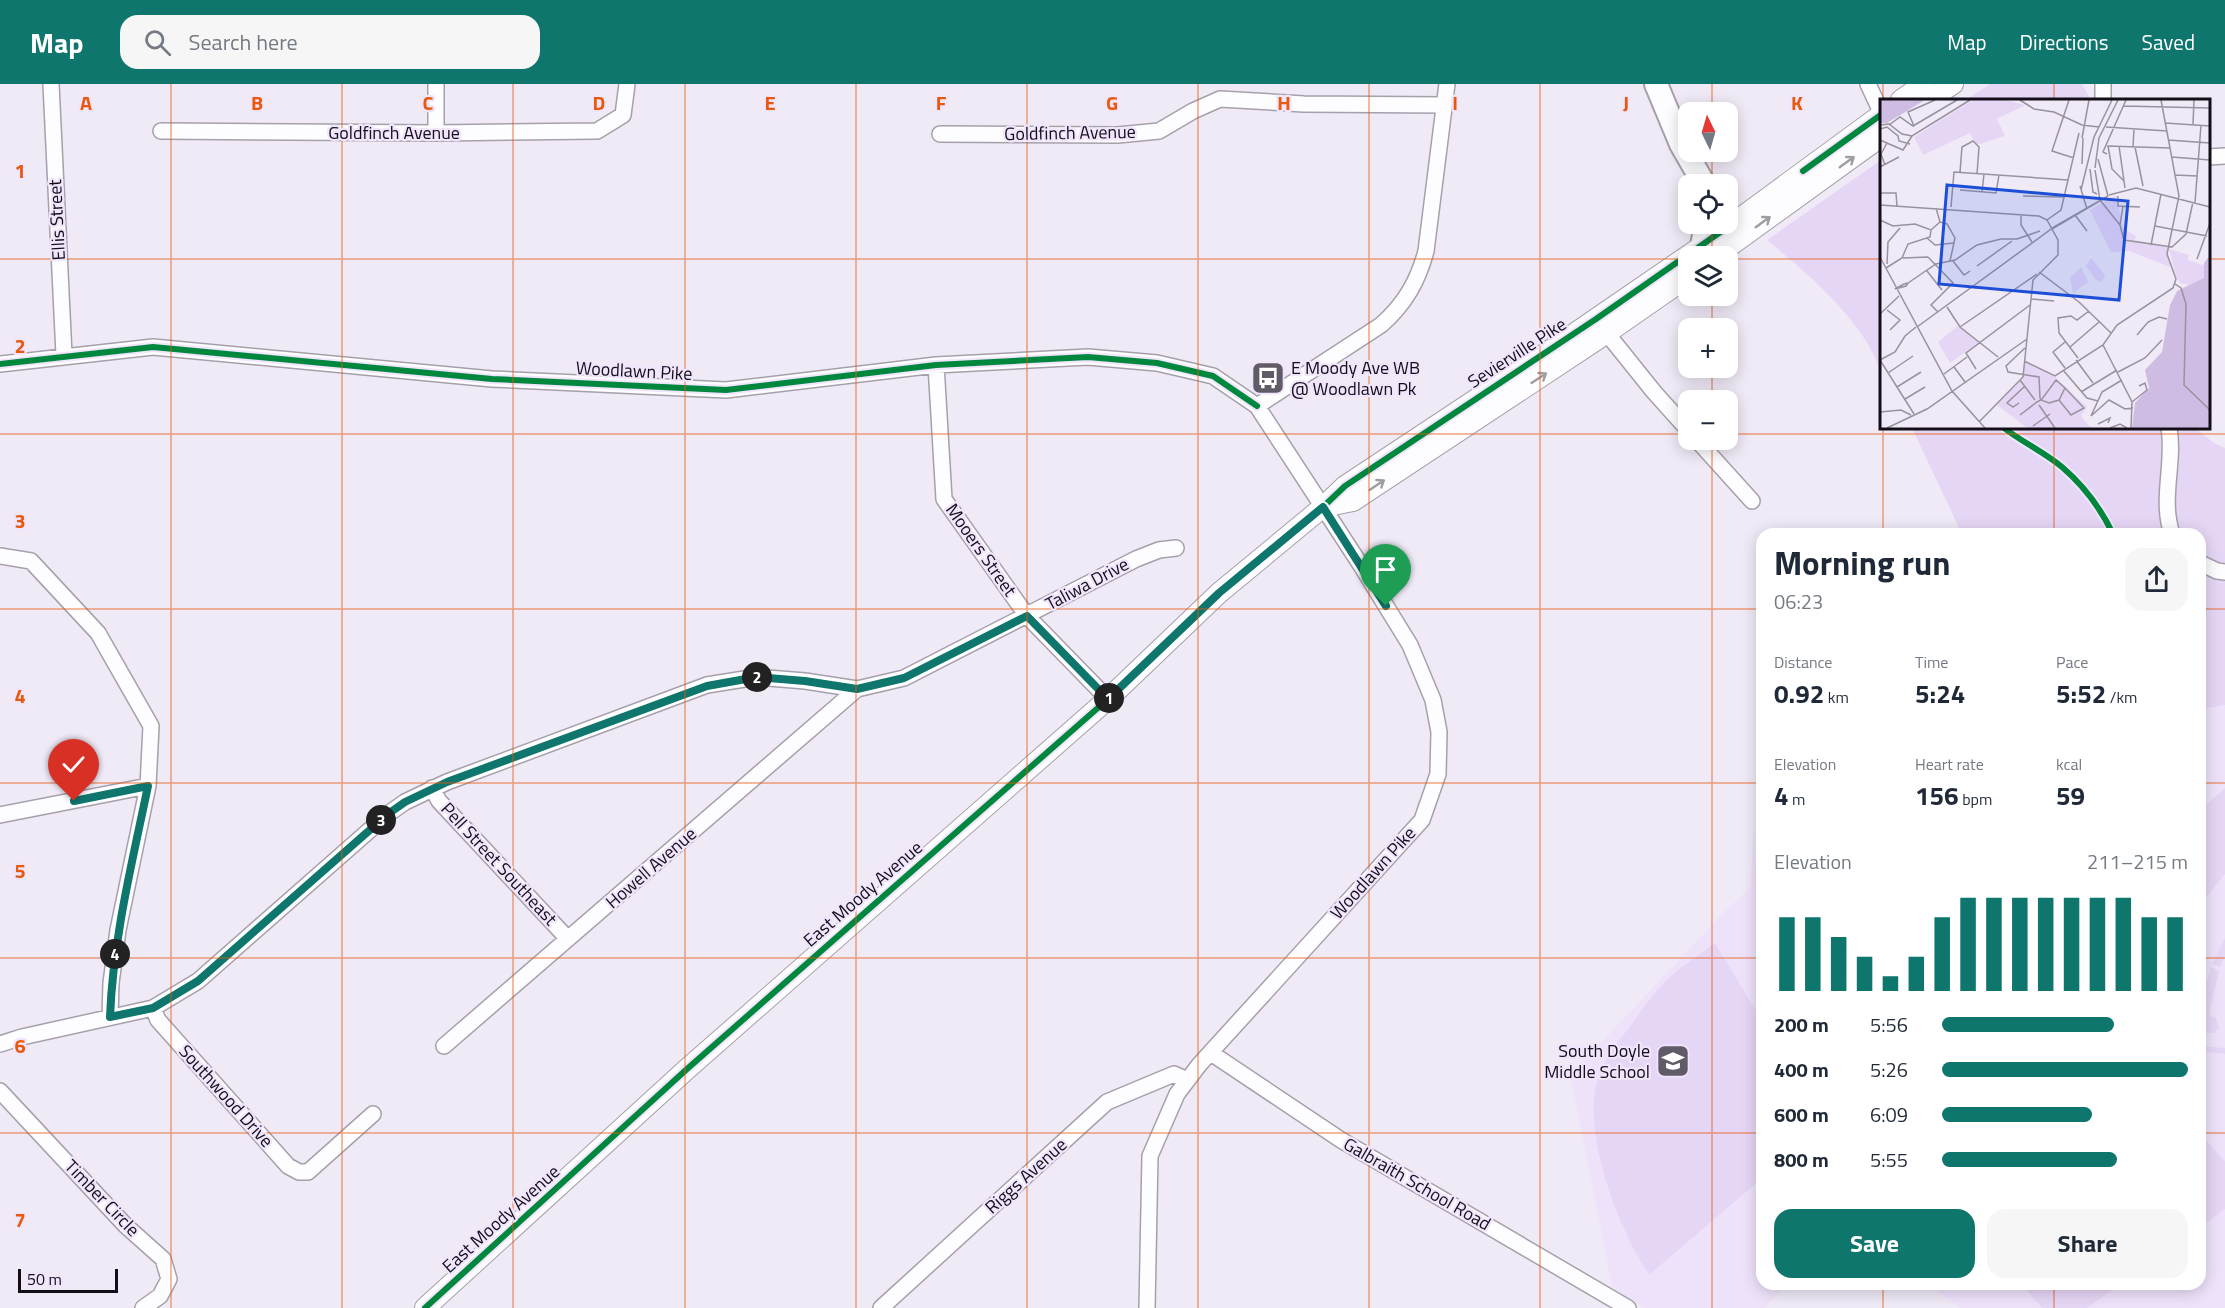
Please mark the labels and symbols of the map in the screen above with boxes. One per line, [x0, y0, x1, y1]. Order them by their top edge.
text: A [80, 87, 92, 118]
text: B [251, 87, 263, 118]
text: C [423, 87, 434, 118]
text: D [593, 87, 605, 118]
text: E [764, 87, 776, 118]
text: F [936, 87, 947, 118]
text: G [1106, 87, 1118, 118]
text: H [1277, 87, 1291, 118]
text: I [1452, 87, 1458, 118]
text: J [1623, 87, 1629, 118]
text: K [1791, 87, 1803, 118]
inset map [1880, 99, 2210, 429]
north arrow [1678, 102, 1738, 162]
street label: Goldfinch Avenue [1004, 118, 1136, 147]
street label: Goldfinch Avenue [328, 119, 460, 146]
text: 1 [14, 155, 26, 186]
one-way arrow [1838, 155, 1854, 168]
street label: Ellis Street [41, 178, 72, 261]
one-way arrow [1755, 216, 1771, 228]
street label: Sevierville Pike [1462, 311, 1571, 395]
text: 2 [14, 330, 26, 361]
street label: Woodlawn Pike [575, 354, 693, 387]
place label: E Moody Ave WB @ Woodlawn Pk [1291, 354, 1420, 402]
bus stop icon: E Moody Ave WB @ Woodlawn Pk [1250, 360, 1286, 396]
one-way arrow [1530, 371, 1547, 383]
one-way arrow [1368, 479, 1384, 491]
street label: Mooers Street [939, 498, 1024, 602]
text: 3 [14, 505, 26, 536]
pin [1360, 544, 1411, 606]
street label: Taliwa Drive [1040, 550, 1133, 617]
pin: 2 [742, 662, 772, 692]
text: 4 [14, 680, 26, 711]
pin: 1 [1094, 683, 1124, 713]
pin [48, 739, 99, 801]
street label: Pell Street Southeast [435, 796, 564, 932]
pin: 3 [366, 805, 396, 835]
street label: Howell Avenue [599, 820, 702, 915]
street label: Woodlawn Pike [1324, 820, 1422, 925]
street label: East Moody Avenue [797, 834, 928, 953]
text: 5 [14, 855, 26, 886]
pin: 4 [100, 939, 130, 969]
text: 6 [14, 1030, 26, 1061]
place label: South Doyle Middle School [1544, 1037, 1650, 1085]
street label: Southwood Drive [173, 1038, 280, 1153]
school or university icon: South Doyle Middle School [1655, 1043, 1691, 1079]
street label: Galbraith School Road [1339, 1130, 1496, 1237]
street label: Riggs Avenue [979, 1131, 1073, 1220]
street label: Timber Circle [59, 1153, 146, 1242]
street label: East Moody Avenue [436, 1158, 565, 1279]
text: 7 [14, 1204, 26, 1235]
scale bar [18, 1266, 118, 1294]

